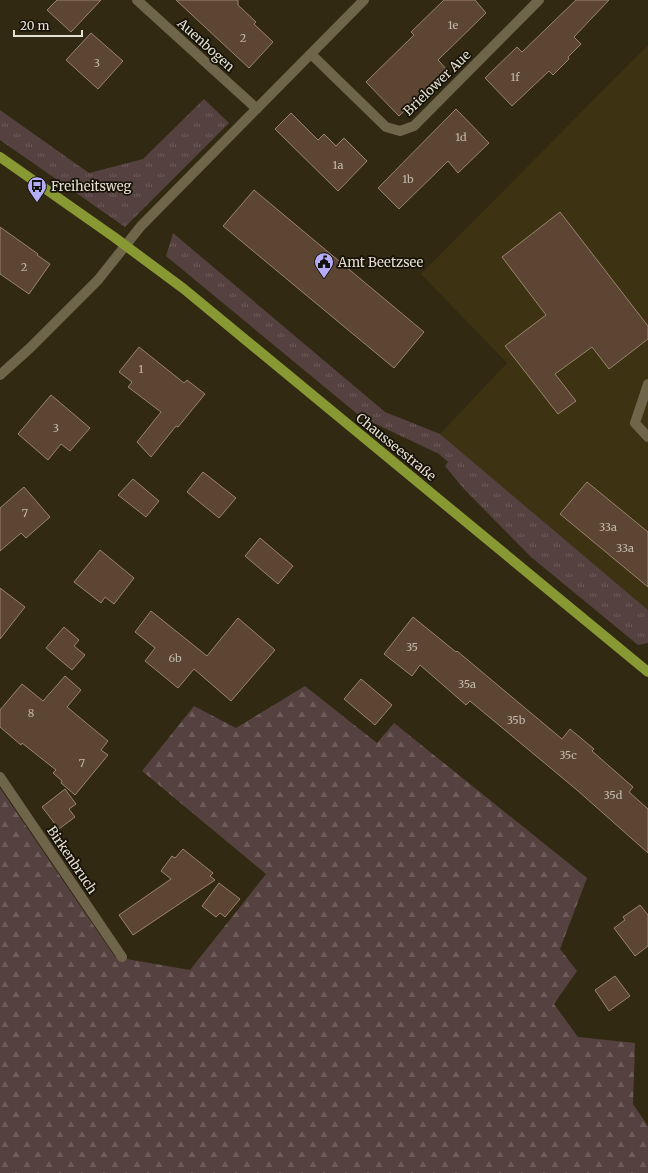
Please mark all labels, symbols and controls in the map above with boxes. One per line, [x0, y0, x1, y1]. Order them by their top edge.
scale bar [14, 12, 82, 38]
street label: Auenbogen [173, 14, 238, 75]
text: 20 m [20, 18, 49, 33]
house number: 1e [448, 18, 458, 32]
house number: 2 [240, 31, 246, 45]
street label: Brielower Aue [400, 46, 475, 119]
house number: 3 [94, 56, 100, 70]
house number: 1f [510, 70, 520, 84]
house number: 1d [455, 130, 467, 144]
house number: 1a [333, 158, 344, 172]
house number: 1b [402, 172, 414, 186]
bus stop icon: Freiheitsweg [26, 175, 48, 203]
place label: Freiheitsweg [51, 178, 132, 195]
public building icon: Amt Beetzsee [313, 251, 335, 279]
place label: Amt Beetzsee [337, 254, 424, 271]
house number: 2 [21, 260, 27, 274]
house number: 1 [139, 362, 144, 376]
street label: Chausseestraße [352, 409, 440, 485]
house number: 3 [53, 421, 59, 435]
house number: 7 [22, 506, 28, 520]
house number: 33a [599, 520, 617, 534]
house number: 33a [616, 541, 634, 555]
house number: 35 [406, 640, 418, 654]
house number: 6b [168, 651, 182, 665]
house number: 35a [458, 677, 476, 691]
house number: 8 [28, 706, 35, 720]
house number: 35b [507, 713, 526, 727]
house number: 35c [559, 748, 577, 762]
house number: 7 [79, 756, 85, 770]
house number: 35d [604, 788, 623, 802]
street label: Birkenbruch [43, 823, 101, 898]

